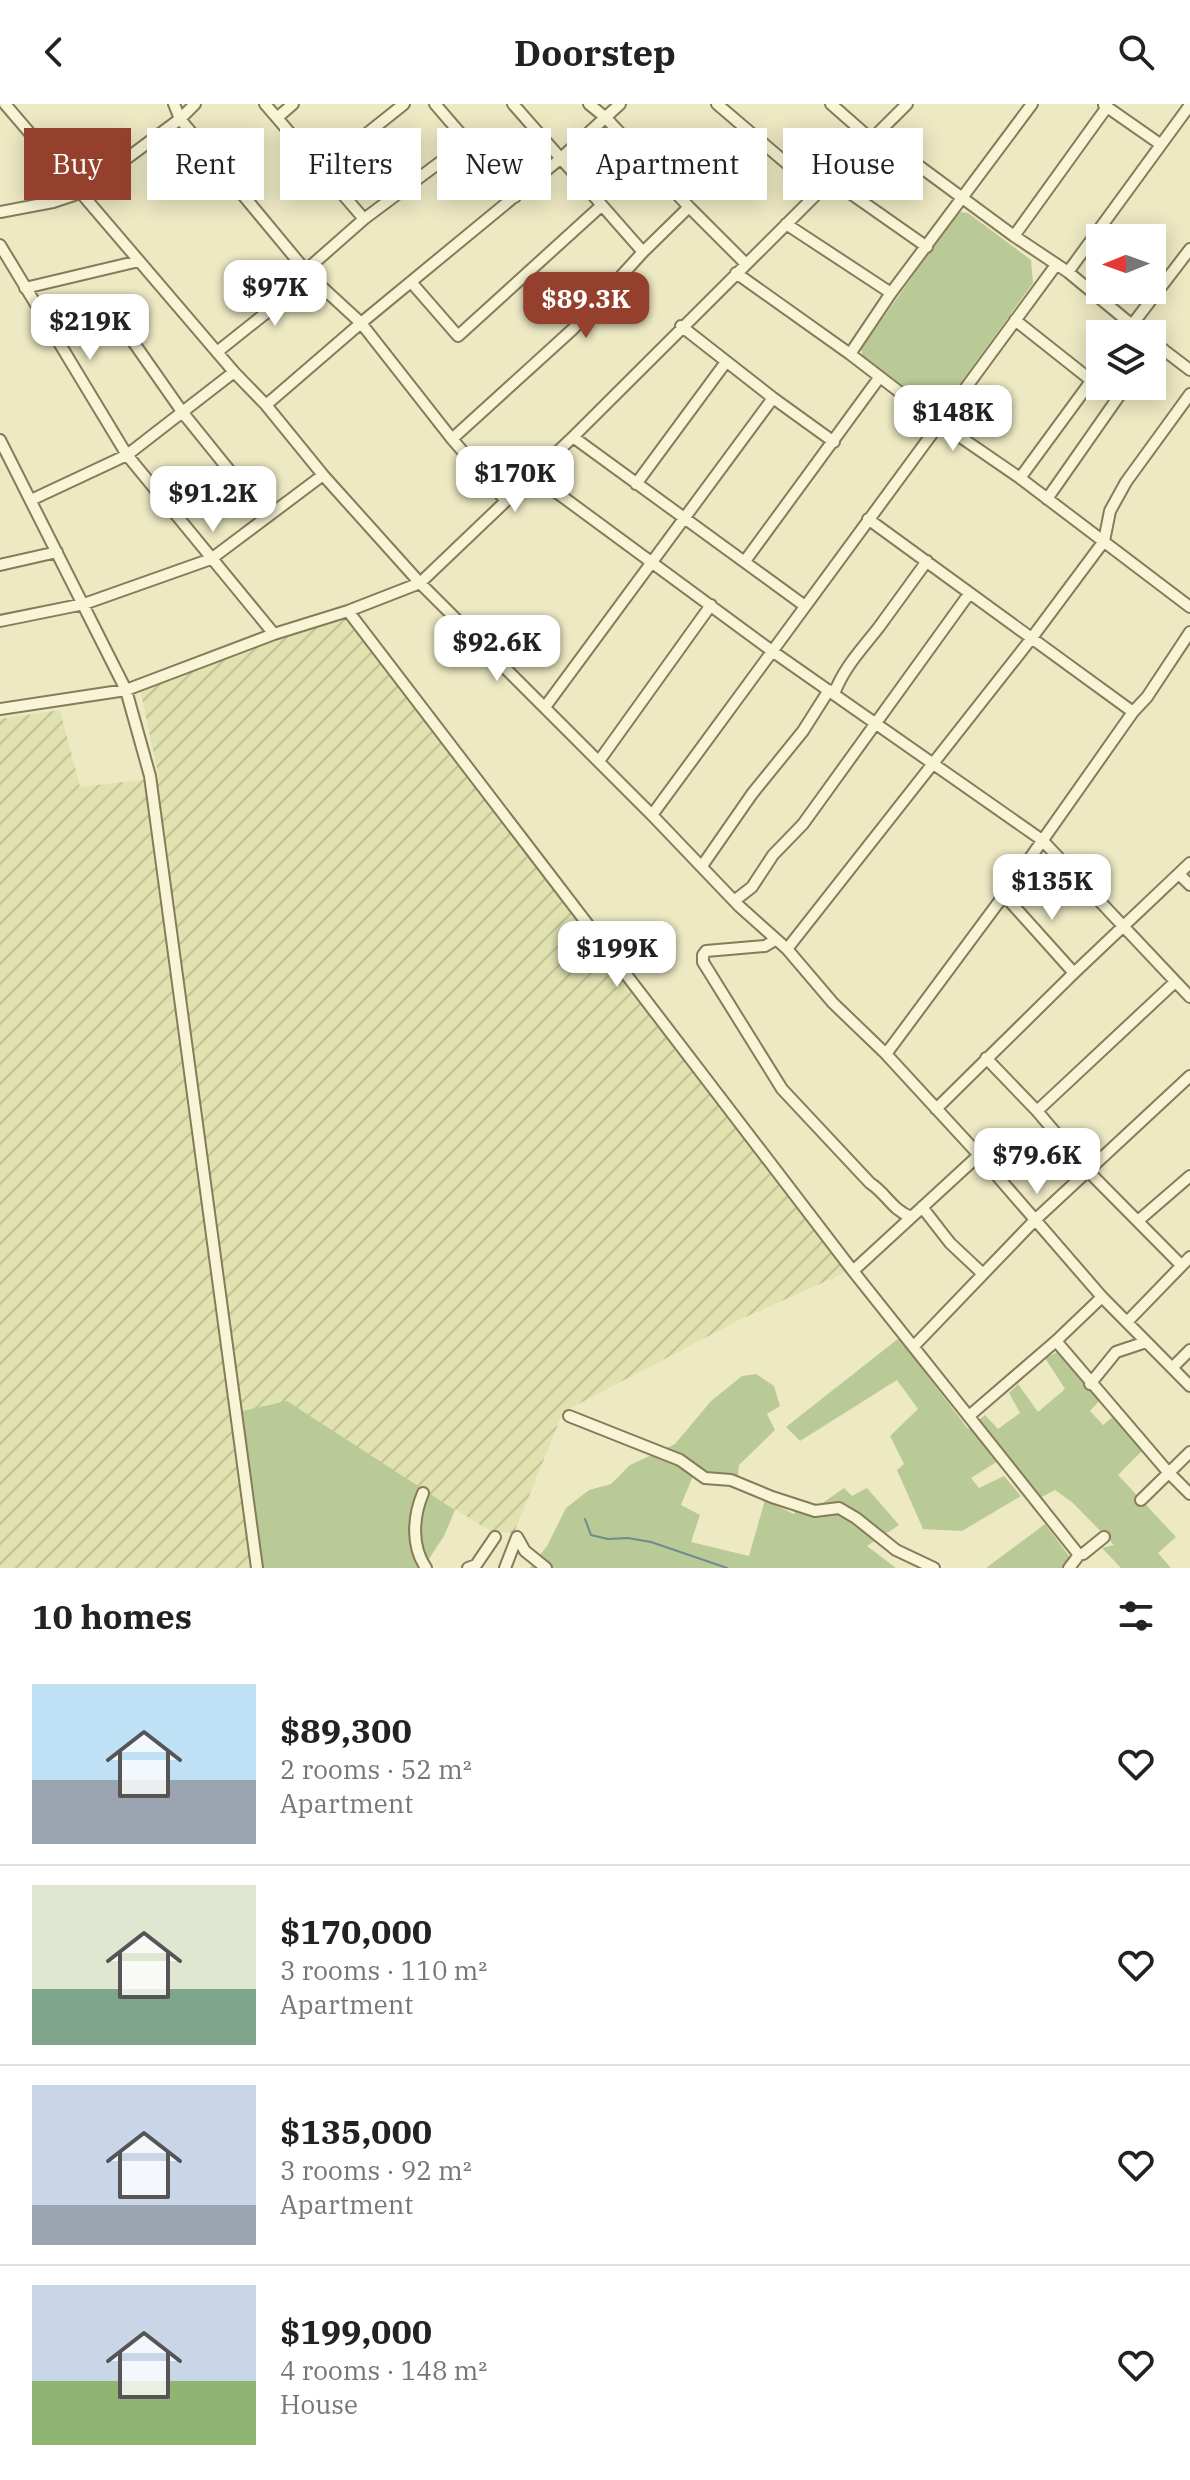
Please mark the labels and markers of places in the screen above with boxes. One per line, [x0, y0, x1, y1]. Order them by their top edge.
pin: $97K [228, 260, 322, 328]
pin: $89.3K [521, 272, 651, 340]
pin: $219K [34, 294, 146, 362]
pin: $148K [897, 385, 1009, 453]
pin: $170K [459, 446, 571, 514]
pin: $91.2K [148, 466, 278, 534]
pin: $92.6K [432, 615, 562, 683]
pin: $135K [996, 854, 1108, 922]
pin: $199K [561, 921, 673, 989]
pin: $79.6K [972, 1128, 1102, 1196]

